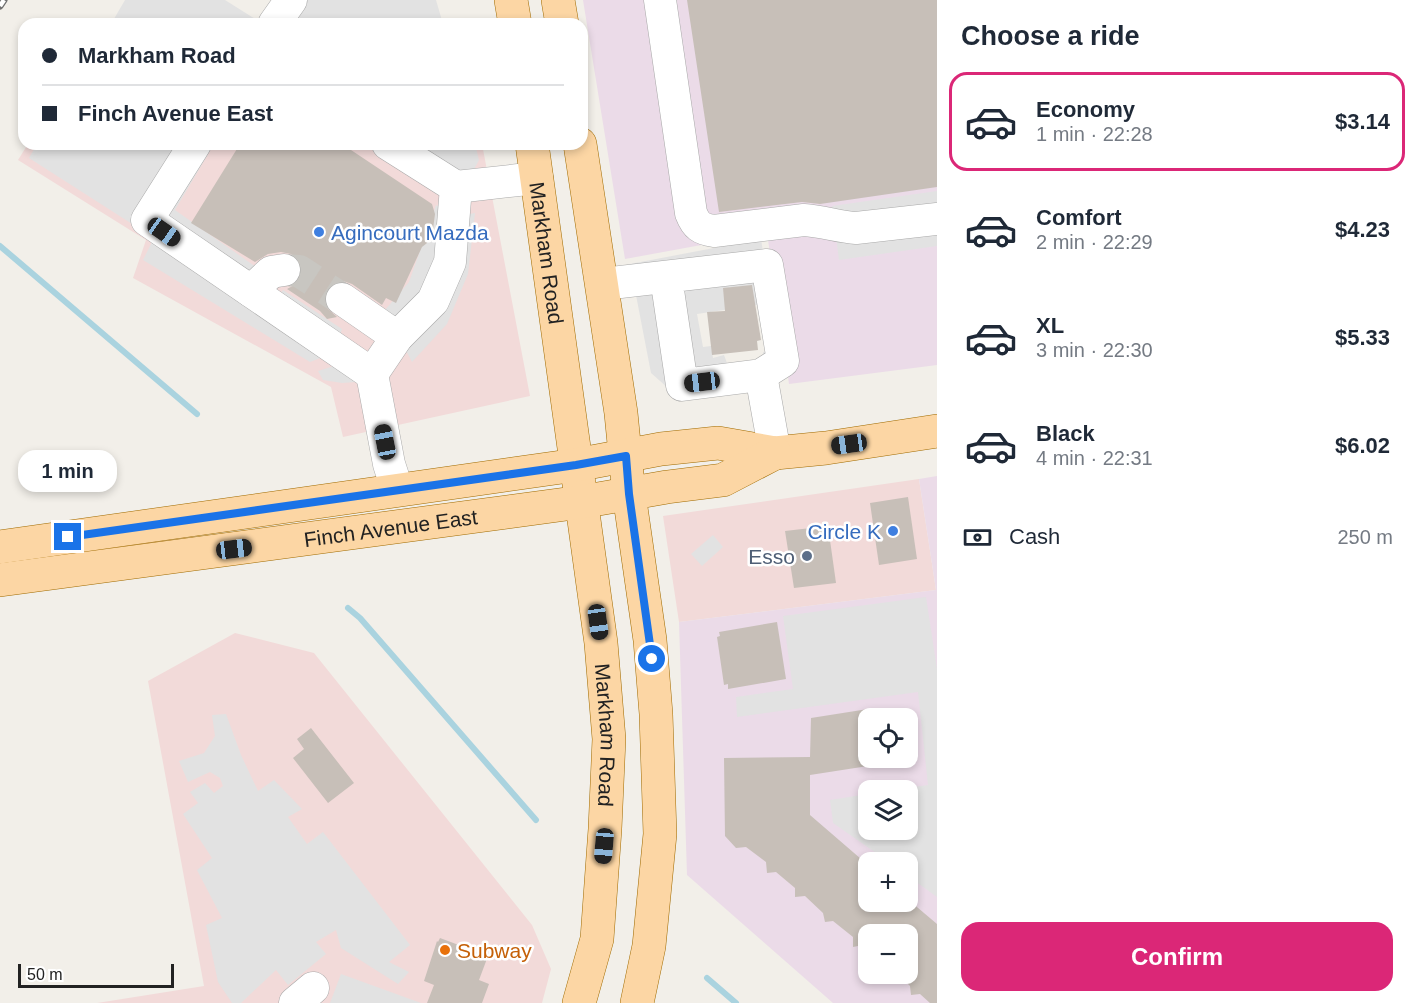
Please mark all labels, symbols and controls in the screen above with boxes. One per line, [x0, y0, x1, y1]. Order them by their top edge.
text: Choose a ride [961, 21, 1140, 51]
text: Markham Road [78, 43, 236, 68]
icon: car [964, 95, 1018, 149]
text: Economy [1036, 97, 1135, 122]
text: Finch Avenue East [78, 101, 273, 126]
text: $3.14 [1335, 109, 1390, 134]
text: 1 min · 22:28 [1036, 123, 1153, 145]
street label: Markham Road [526, 180, 568, 326]
icon: car [964, 203, 1018, 257]
text: Comfort [1036, 205, 1122, 230]
car [144, 214, 184, 250]
text: $4.23 [1335, 217, 1390, 242]
place label: Agincourt Mazda [331, 221, 489, 244]
marker: Agincourt Mazda [312, 225, 326, 239]
text: 2 min · 22:29 [1036, 231, 1153, 253]
icon: car [964, 311, 1018, 365]
text: XL [1036, 313, 1064, 338]
text: $5.33 [1335, 325, 1390, 350]
text: 3 min · 22:30 [1036, 339, 1153, 361]
car [683, 371, 721, 393]
icon: car [964, 419, 1018, 473]
text: Black [1036, 421, 1095, 446]
car [373, 423, 397, 461]
car [830, 433, 868, 455]
text: $6.02 [1335, 433, 1390, 458]
text: 4 min · 22:31 [1036, 447, 1153, 469]
callout: 1 min [19, 450, 118, 492]
text: 1 min [41, 460, 94, 482]
street label: Finch Avenue East [302, 505, 479, 551]
place label: Circle K [807, 520, 881, 543]
icon: cash [961, 521, 994, 554]
route end [54, 523, 81, 550]
marker: Circle K [886, 524, 900, 538]
text: Cash [1009, 524, 1060, 549]
text: 250 m [1337, 526, 1393, 548]
car [215, 538, 253, 560]
place label: Esso [748, 545, 795, 568]
marker: Esso [800, 549, 814, 563]
car [587, 603, 609, 641]
route start [638, 645, 665, 672]
street label: Markham Road [591, 662, 621, 807]
map controls [858, 708, 918, 984]
button: locate [858, 708, 918, 768]
button: layers [858, 780, 918, 840]
car [593, 827, 615, 865]
button: + [858, 852, 918, 912]
button: Confirm [961, 922, 1393, 991]
button: − [858, 924, 918, 984]
place label: Subway [457, 939, 532, 962]
marker: Subway [438, 943, 452, 957]
scale bar [18, 961, 174, 988]
text: 50 m [27, 966, 63, 983]

